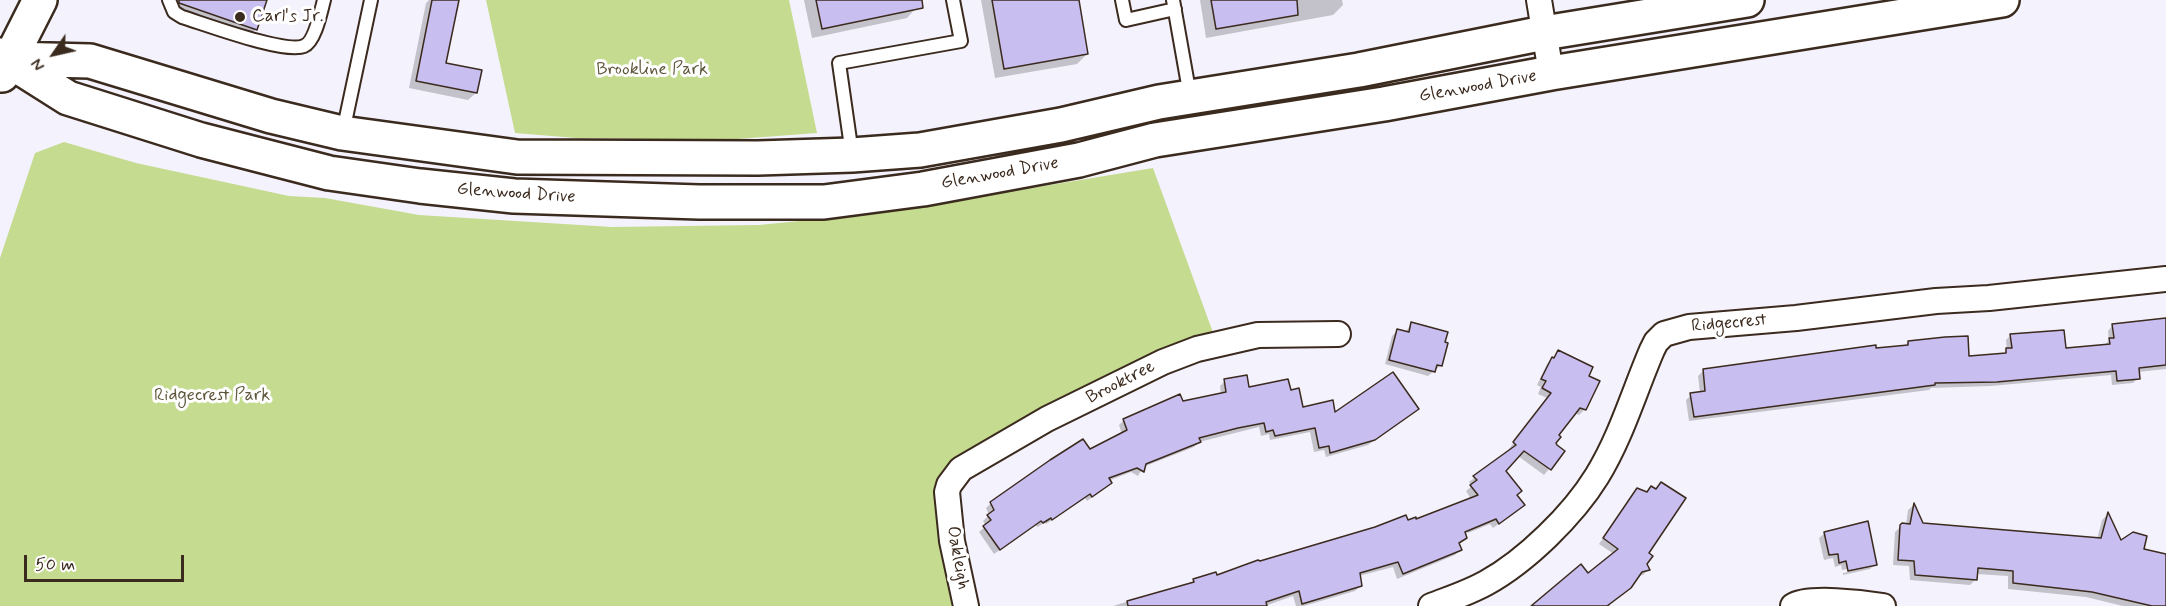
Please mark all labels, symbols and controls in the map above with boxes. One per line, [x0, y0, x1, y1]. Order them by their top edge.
place label: Carl's Jr. [252, 6, 323, 28]
marker: Carl's Jr. [233, 10, 247, 24]
north arrow [24, 24, 84, 84]
text: N [27, 54, 50, 75]
park label: Brookline Park [596, 59, 708, 81]
street label: Glenwood Drive [1418, 66, 1538, 108]
street label: Glenwood Drive [940, 153, 1060, 195]
street label: Glenwood Drive [456, 179, 576, 209]
street label: Ridgecrest [1690, 310, 1768, 338]
street label: Brooktree [1083, 357, 1159, 409]
park label: Ridgecrest Park [154, 385, 270, 407]
street label: Oakleigh [941, 525, 973, 591]
scale bar [27, 543, 188, 581]
text: 50 m [35, 553, 75, 577]

